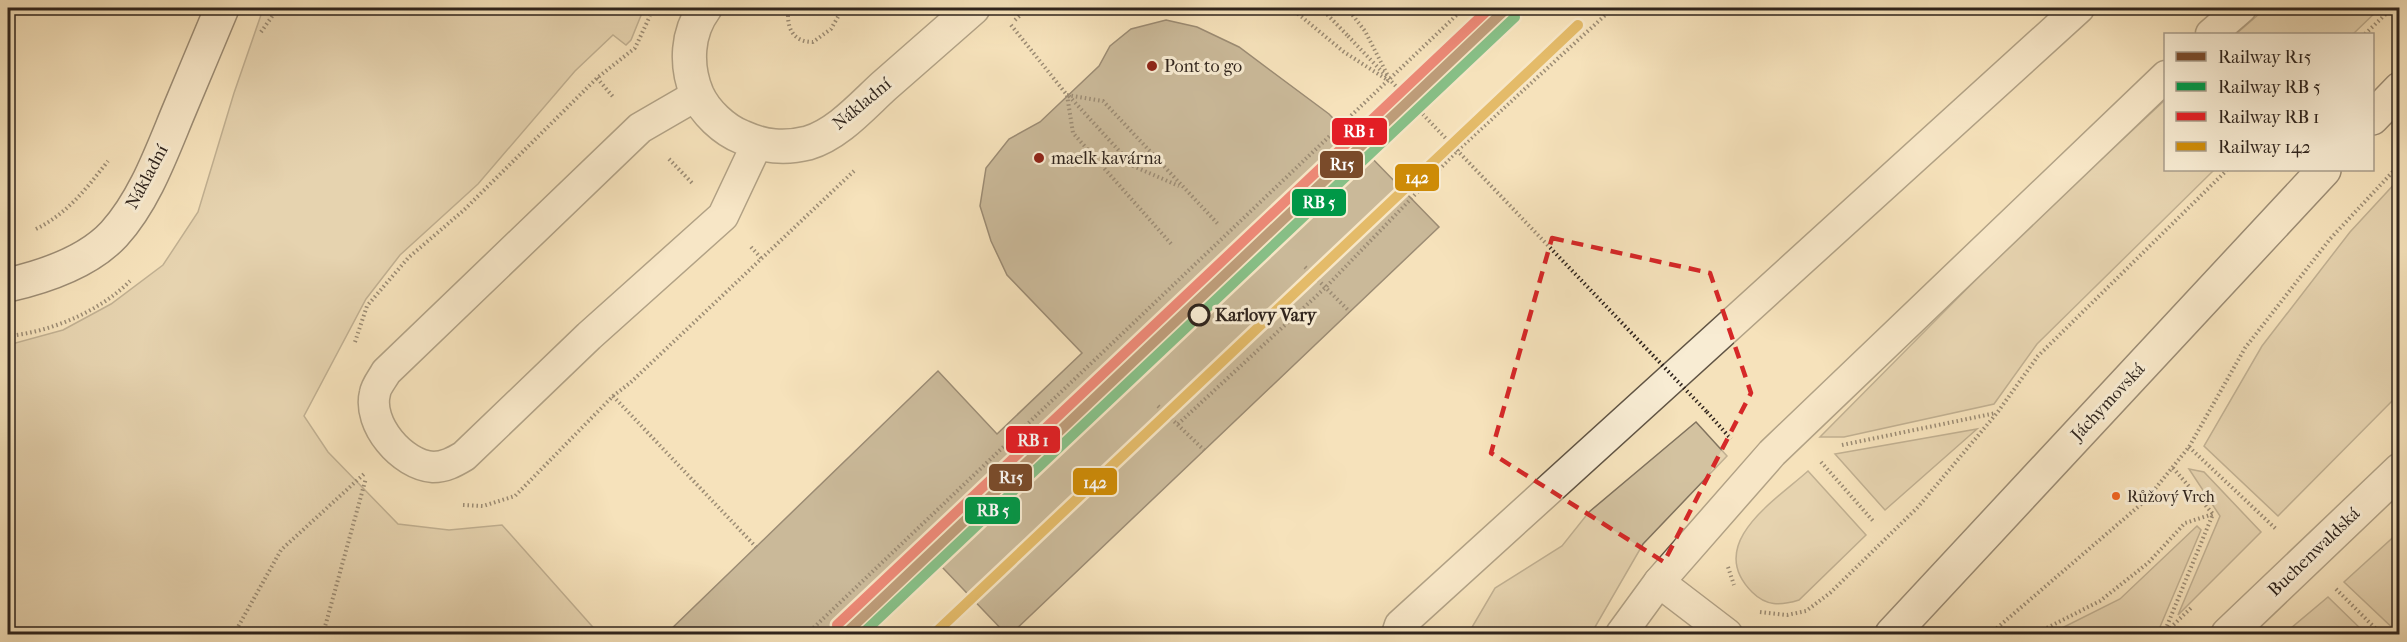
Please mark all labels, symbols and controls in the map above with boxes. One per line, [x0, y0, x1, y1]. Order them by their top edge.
legend [2164, 33, 2374, 171]
text: Railway R15 [2218, 47, 2312, 68]
place label: Pont to go [1164, 56, 1242, 77]
marker: Pont to go [1145, 59, 1159, 73]
street label: Nákladní [829, 73, 896, 134]
text: Railway RB 5 [2218, 77, 2321, 98]
text: Railway RB 1 [2218, 107, 2320, 128]
line badge: RB 1 [1331, 117, 1388, 146]
text: RB 1 [1343, 122, 1375, 141]
text: Railway 142 [2218, 137, 2311, 158]
street label: Nákladní [121, 141, 173, 213]
place label: maelk kavárna [1051, 148, 1163, 169]
line badge: R15 [1319, 150, 1364, 179]
marker: maelk kavárna [1032, 151, 1046, 165]
text: R15 [1330, 155, 1354, 174]
line badge: 142 [1394, 163, 1440, 192]
text: 142 [1405, 168, 1429, 188]
line badge: RB 5 [1291, 188, 1347, 217]
text: RB 5 [1303, 193, 1335, 212]
marker: Karlovy Vary [1188, 304, 1210, 326]
place label: Karlovy Vary [1215, 305, 1318, 326]
street label: Jáchymovská [2065, 358, 2150, 447]
line badge: RB 1 [1005, 425, 1061, 454]
text: RB 1 [1017, 431, 1049, 450]
line badge: R15 [988, 463, 1033, 492]
line badge: 142 [1072, 467, 1118, 496]
text: R15 [999, 468, 1023, 487]
text: 142 [1083, 473, 1107, 493]
place label: Růžový Vrch [2127, 487, 2215, 506]
marker: Růžový Vrch [2110, 490, 2122, 502]
line badge: RB 5 [964, 496, 1021, 525]
text: RB 5 [977, 501, 1009, 520]
street label: Buchenwaldská [2264, 503, 2365, 601]

